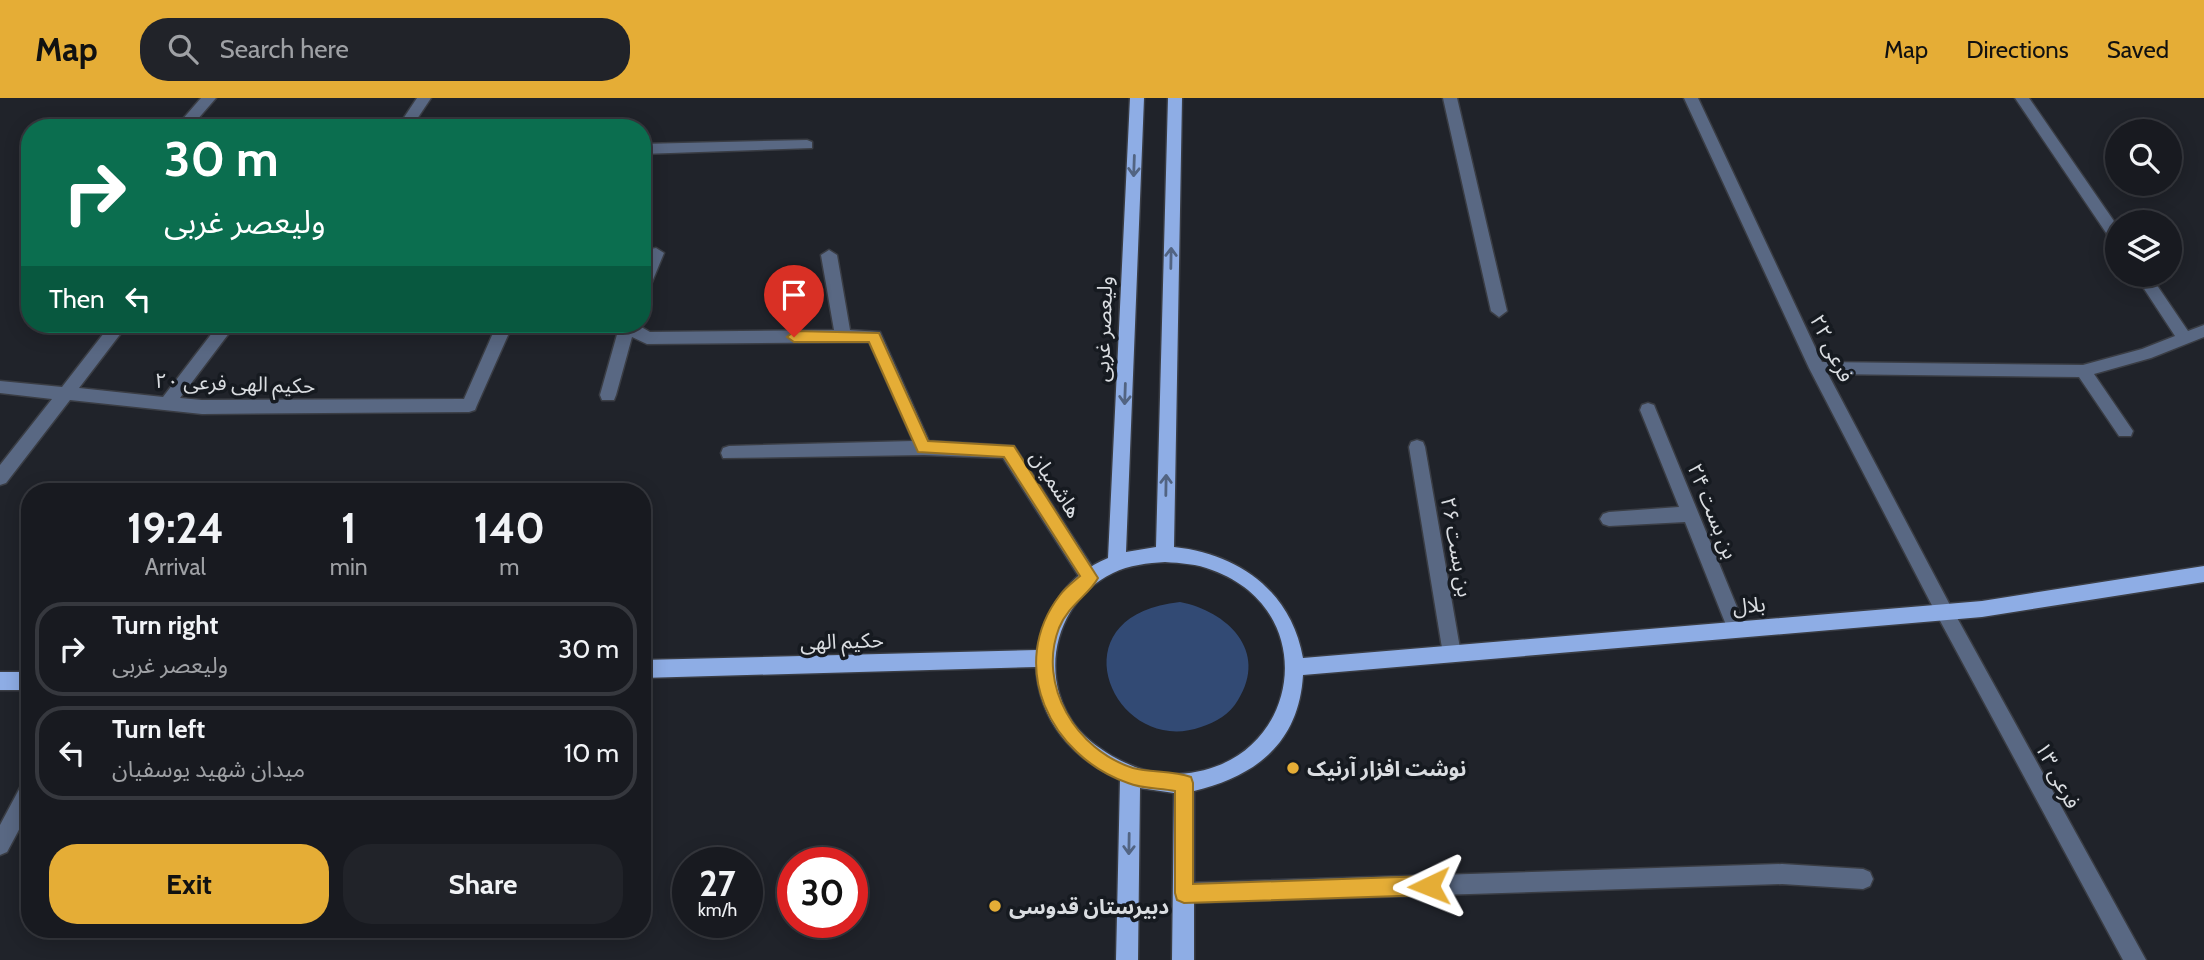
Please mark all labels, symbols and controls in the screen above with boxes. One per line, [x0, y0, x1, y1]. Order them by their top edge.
search box [140, 18, 630, 81]
text: Map [35, 29, 98, 69]
icon: search [164, 30, 202, 68]
text: Search here [220, 33, 349, 65]
text: Map [1884, 35, 1928, 64]
text: Directions [1966, 35, 2069, 64]
text: Saved [2107, 35, 2169, 64]
map controls [2105, 119, 2182, 287]
button: search [2105, 119, 2182, 196]
text: 30 m [164, 129, 279, 188]
icon: right [49, 147, 140, 238]
one-way arrow [1127, 154, 1140, 177]
text: ولیعصر غربی [164, 202, 325, 241]
button: layers [2105, 210, 2182, 287]
one-way arrow [1164, 247, 1178, 270]
pin [764, 265, 824, 337]
icon: arrive [775, 276, 813, 314]
street label: ولیعصر غربی [1089, 276, 1117, 382]
icon: left [119, 280, 157, 318]
text: Then [49, 283, 105, 315]
street label: فرعی ۲۲ [1805, 310, 1859, 386]
street label: حکیم الهی فرعی ۲۰ [154, 368, 316, 401]
one-way arrow [1119, 382, 1132, 405]
street label: هاشمیان [1025, 446, 1087, 522]
street label: بن بست ۲۴ [1683, 460, 1743, 562]
one-way arrow [1160, 474, 1173, 497]
street label: بن بست ۲۶ [1436, 495, 1478, 599]
text: 19:24 [127, 502, 224, 554]
text: 1 [341, 502, 357, 554]
text: 140 [474, 502, 545, 554]
text: Arrival [145, 553, 206, 581]
text: min [330, 553, 368, 581]
text: m [499, 553, 519, 581]
street label: بلال [1732, 591, 1766, 619]
text: Turn right [112, 609, 218, 641]
street label: حکیم الهی [800, 627, 884, 658]
icon: right [53, 630, 91, 668]
text: 30 m [558, 633, 619, 665]
text: ولیعصر غربی [112, 651, 228, 679]
text: Turn left [112, 713, 205, 745]
icon: left [53, 734, 91, 772]
text: 10 m [564, 737, 619, 769]
street label: فرعی ۱۳ [2030, 737, 2086, 813]
text: میدان شهید یوسفیان [112, 755, 305, 783]
place label: نوشت افزار آرنیک [1307, 756, 1467, 781]
marker: نوشت افزار آرنیک [1285, 760, 1301, 776]
one-way arrow [1122, 832, 1136, 855]
button: Exit [49, 844, 329, 924]
button: Share [343, 844, 623, 924]
speed limit sign: 30 [777, 847, 868, 938]
position arrow [1392, 849, 1466, 923]
text: 27 [699, 862, 736, 905]
place label: دبیرستان قدوسی [1009, 894, 1169, 919]
marker: دبیرستان قدوسی [987, 898, 1003, 914]
text: km/h [698, 899, 737, 921]

